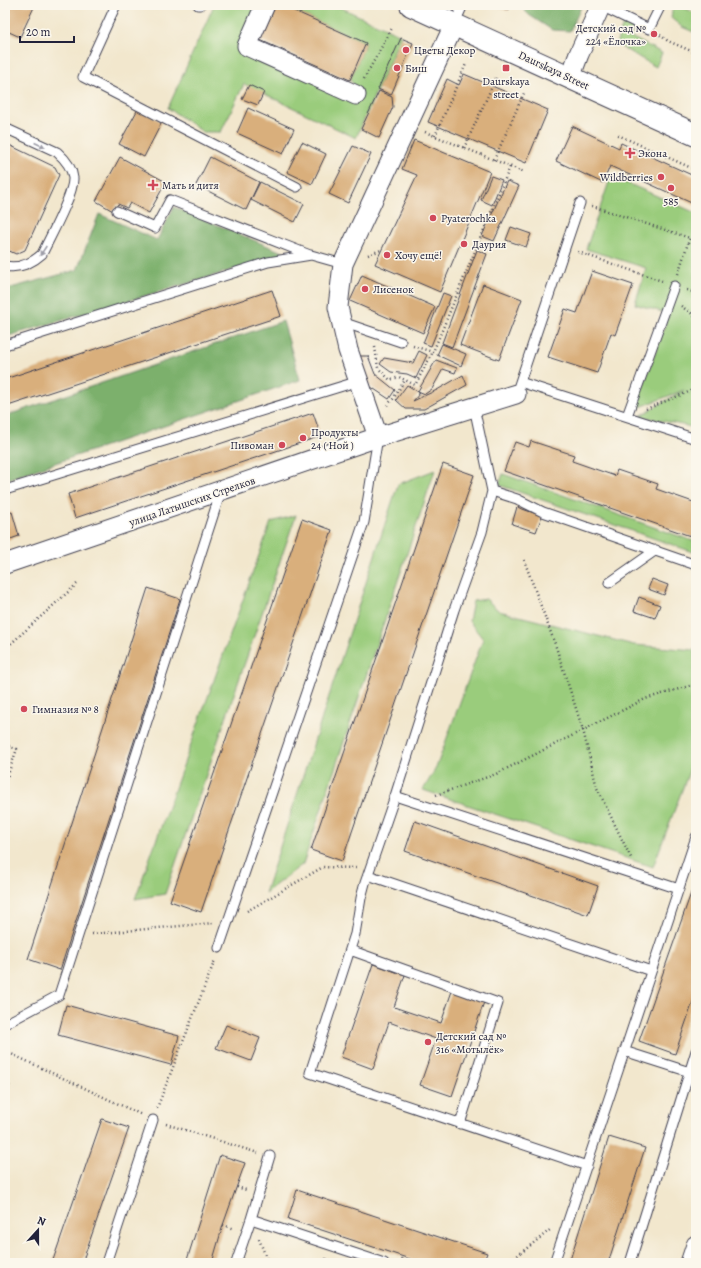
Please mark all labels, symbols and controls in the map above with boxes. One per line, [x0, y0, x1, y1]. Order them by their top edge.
scale bar [20, 18, 74, 44]
place label: Детский сад № 224 «Ёлочка» [576, 21, 647, 49]
text: 20 m [26, 24, 50, 40]
marker: Детский сад № 224 «Ёлочка» [649, 29, 659, 39]
place label: Цветы Декор [414, 43, 476, 58]
marker: Цветы Декор [401, 45, 411, 55]
street label: Daurskaya Street [516, 47, 592, 94]
place label: Биш [405, 61, 427, 76]
marker: Биш [392, 63, 402, 73]
marker: Daurskaya street [501, 63, 511, 73]
place label: Daurskaya street [482, 74, 531, 102]
one-way arrow [35, 142, 46, 148]
place label: Экона [638, 146, 668, 161]
marker: Экона [625, 148, 635, 158]
place label: Wildberries [599, 170, 653, 185]
marker: Wildberries [656, 172, 666, 182]
place label: Мать и дитя [162, 178, 219, 193]
marker: Мать и дитя [147, 179, 159, 191]
marker: 585 [666, 183, 676, 193]
place label: 585 [664, 194, 679, 209]
place label: Pyaterochka [441, 211, 497, 226]
marker: Pyaterochka [428, 213, 438, 223]
place label: Даурия [472, 237, 506, 252]
marker: Даурия [459, 239, 469, 249]
one-way arrow [39, 245, 46, 257]
place label: Хочу ещё! [395, 248, 442, 263]
marker: Хочу ещё! [382, 250, 392, 260]
place label: Лисенок [373, 282, 414, 297]
marker: Лисенок [360, 284, 370, 294]
place label: Продукты 24 ( Ной ) [311, 425, 358, 453]
marker: Продукты 24 ( Ной ) [298, 433, 308, 443]
place label: Пивоман [230, 438, 274, 453]
marker: Пивоман [277, 440, 287, 450]
street label: улица Латышских Стрелков [126, 473, 257, 530]
place label: Гимназия № 8 [32, 702, 99, 717]
marker: Гимназия № 8 [19, 704, 29, 714]
place label: Детский сад № 316 «Мотылёк» [436, 1029, 507, 1057]
marker: Детский сад № 316 «Мотылёк» [423, 1037, 433, 1047]
north arrow [18, 1210, 58, 1250]
text: N [35, 1213, 48, 1230]

